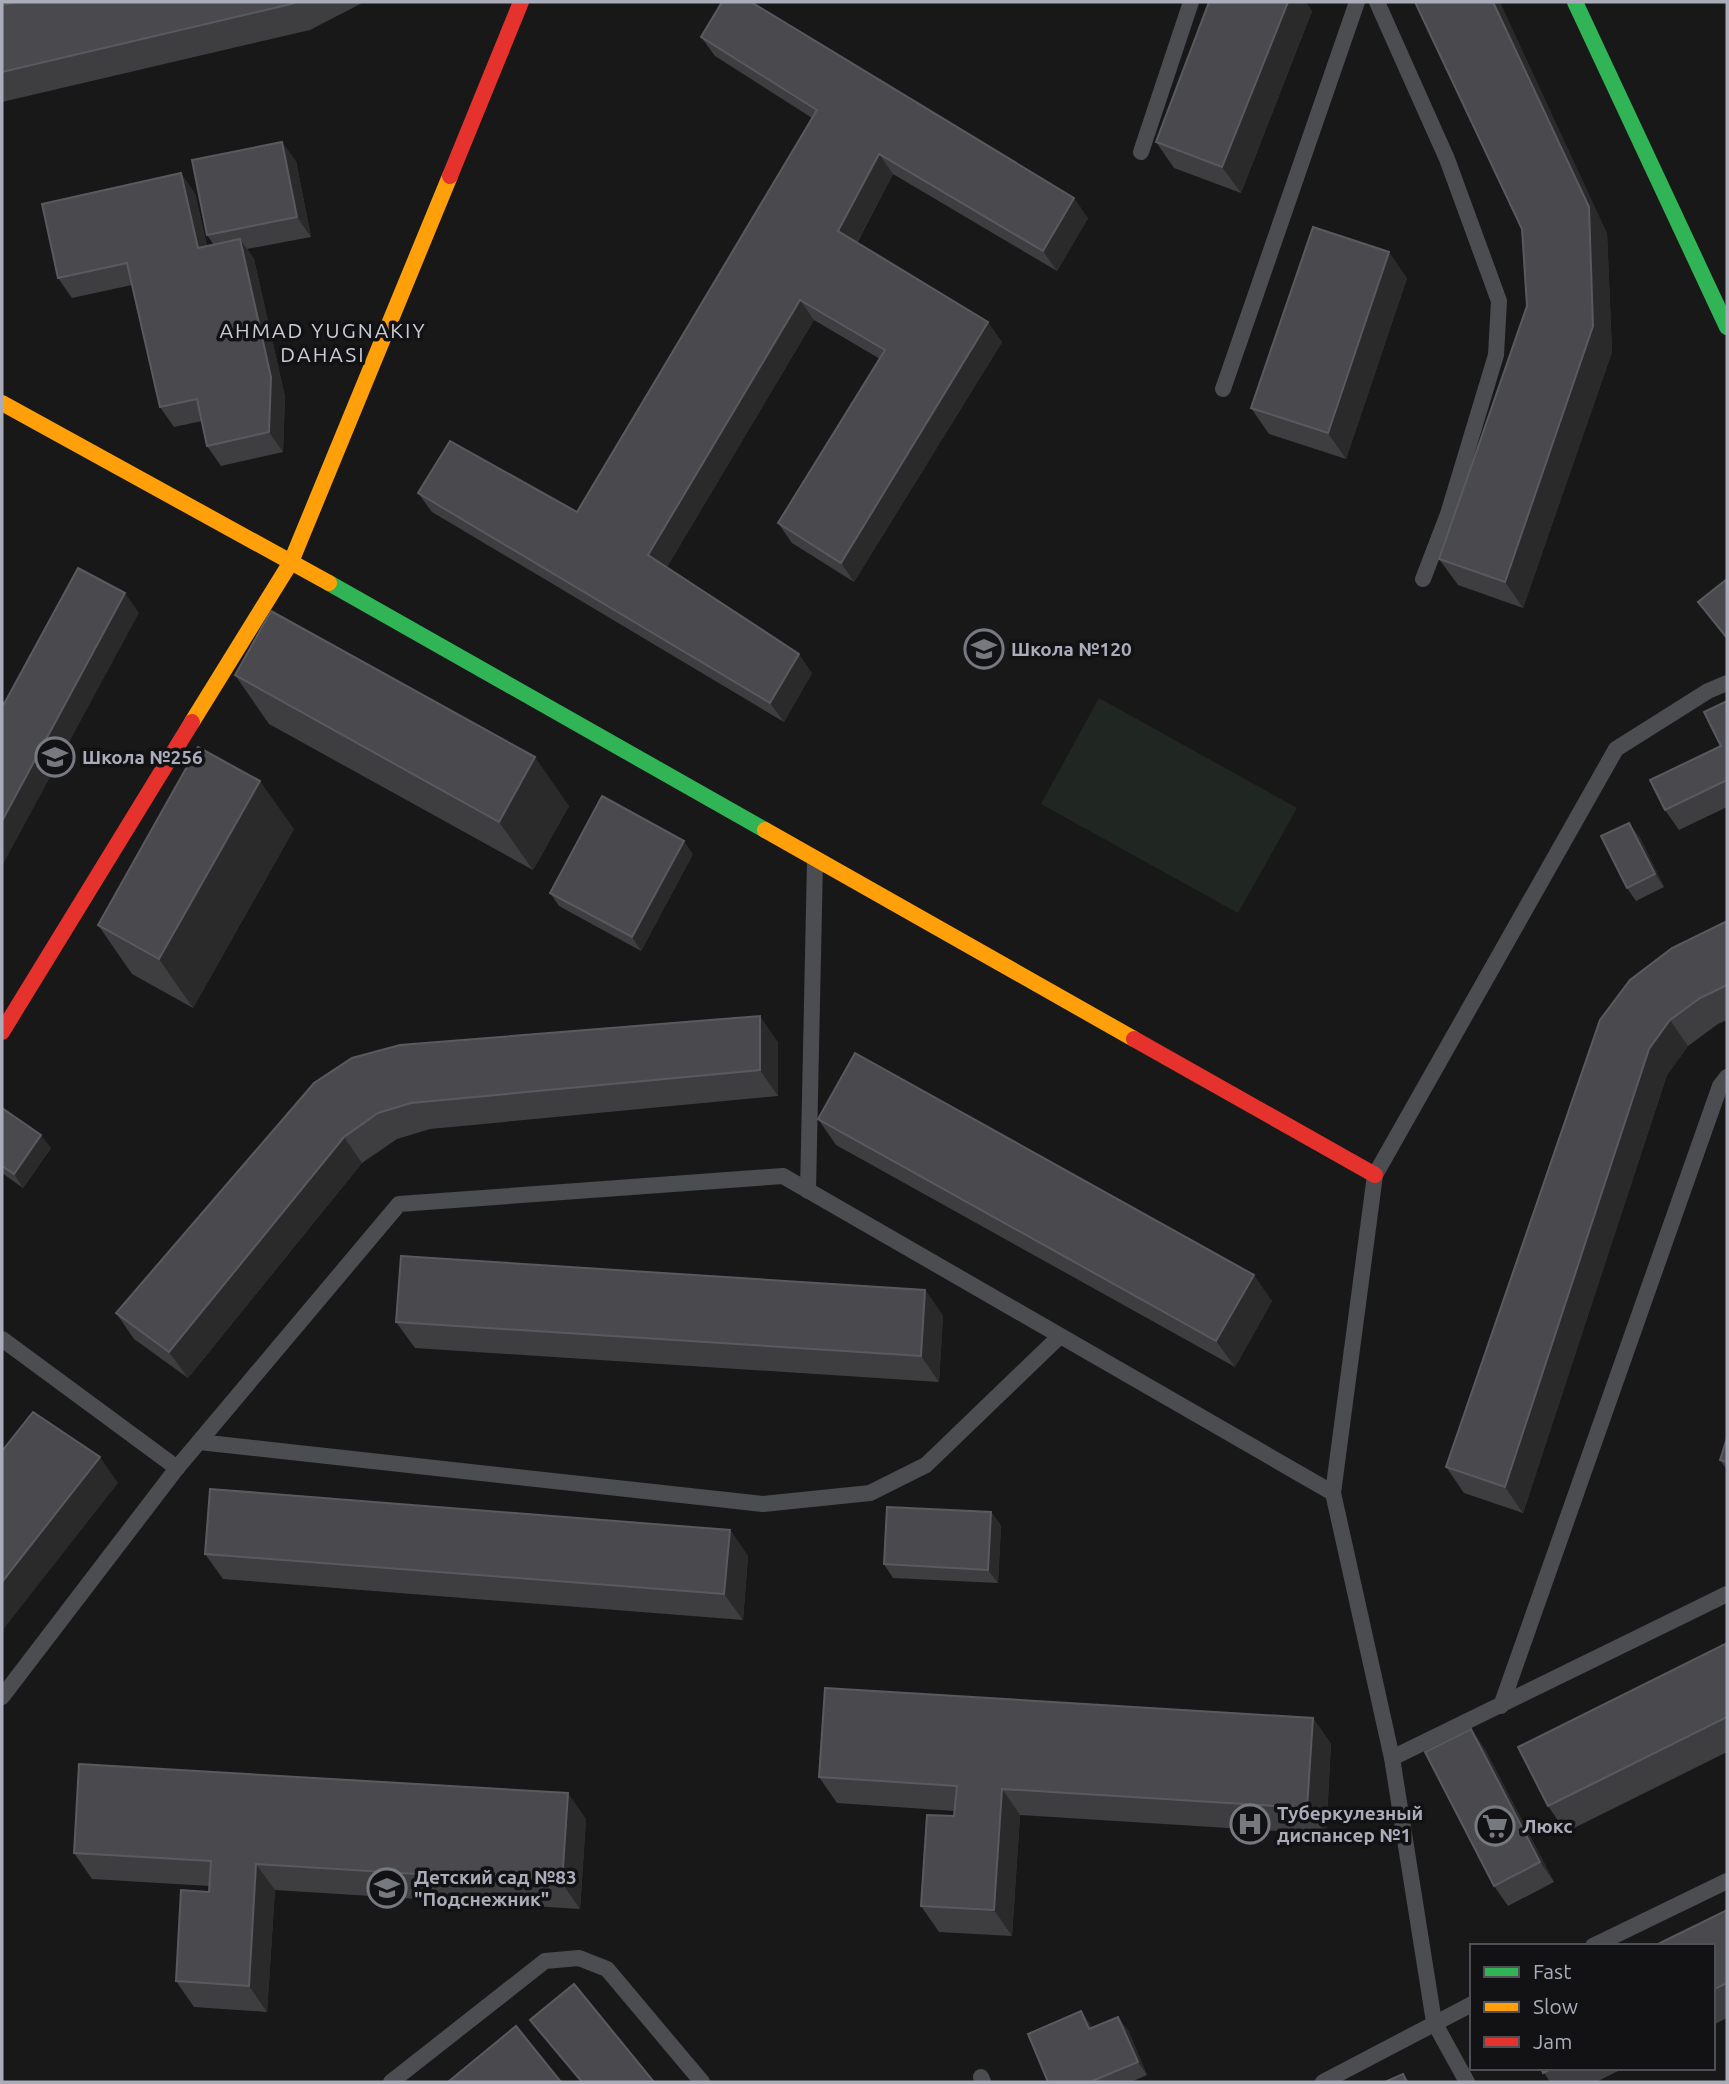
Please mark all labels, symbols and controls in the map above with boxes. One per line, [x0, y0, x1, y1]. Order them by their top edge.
district label: AHMAD YUGNAKIY DAHASI [219, 318, 427, 366]
school or university icon: Школа №120 [963, 628, 1005, 670]
place label: Школа №120 [1011, 638, 1132, 660]
school or university icon: Школа №256 [34, 736, 76, 778]
place label: Школа №256 [82, 746, 203, 768]
place label: Туберкулезный диспансер №1 [1277, 1802, 1423, 1846]
hospital icon: Туберкулезный диспансер №1 [1229, 1803, 1271, 1845]
supermarket icon: Люкс [1474, 1805, 1516, 1847]
place label: Люкс [1522, 1815, 1573, 1837]
place label: Детский сад №83 "Подснежник" [414, 1866, 577, 1910]
school or university icon: Детский сад №83 "Подснежник" [366, 1867, 408, 1909]
legend [1470, 1944, 1715, 2070]
text: Fast [1533, 1959, 1571, 1983]
text: Slow [1533, 1994, 1578, 2018]
text: Jam [1533, 2029, 1572, 2053]

